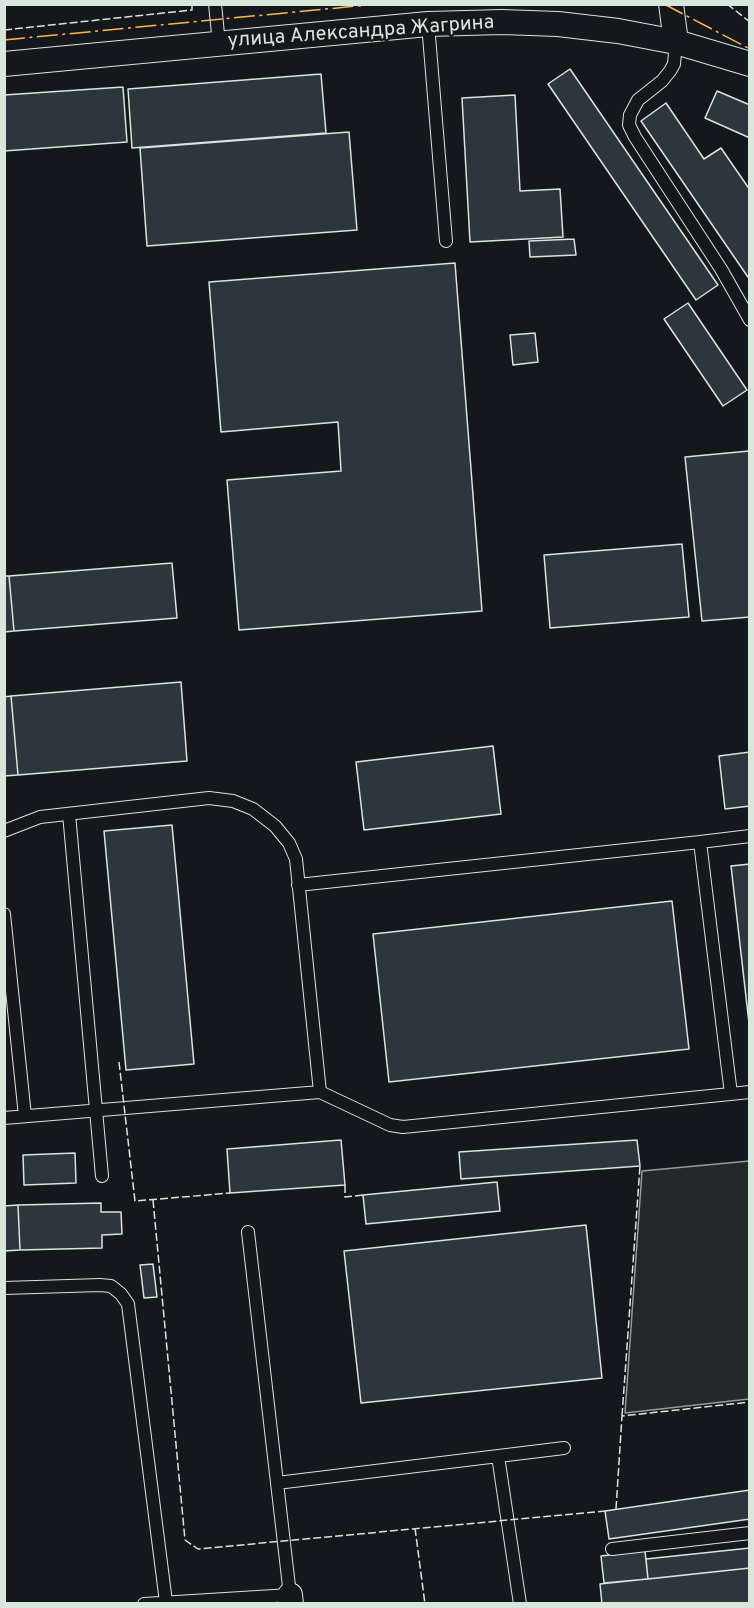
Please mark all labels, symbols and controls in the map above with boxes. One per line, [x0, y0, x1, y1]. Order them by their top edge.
street label: улица Александра Жагрина [227, 12, 495, 54]

